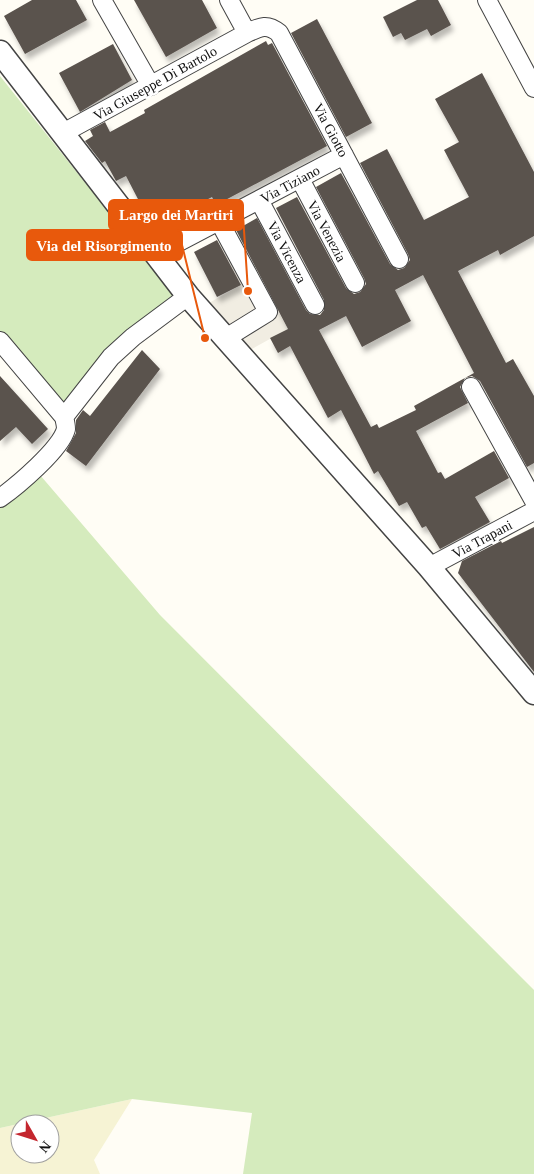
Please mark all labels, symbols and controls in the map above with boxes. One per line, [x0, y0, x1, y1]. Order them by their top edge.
street label: Via Giuseppe Di Bartolo [91, 43, 220, 124]
street label: Via Giotto [310, 101, 351, 160]
street label: Via Tiziano [258, 163, 322, 206]
street label: Via Venezia [304, 198, 349, 265]
callout: Largo dei Martiri [109, 200, 243, 230]
text: Largo dei Martiri [119, 207, 233, 223]
street label: Via Vicenza [264, 219, 309, 286]
callout: Via del Risorgimento [27, 230, 182, 260]
text: Via del Risorgimento [36, 238, 172, 254]
street label: Via Trapani [450, 517, 515, 561]
north arrow [10, 1114, 60, 1164]
text: N [36, 1138, 54, 1156]

